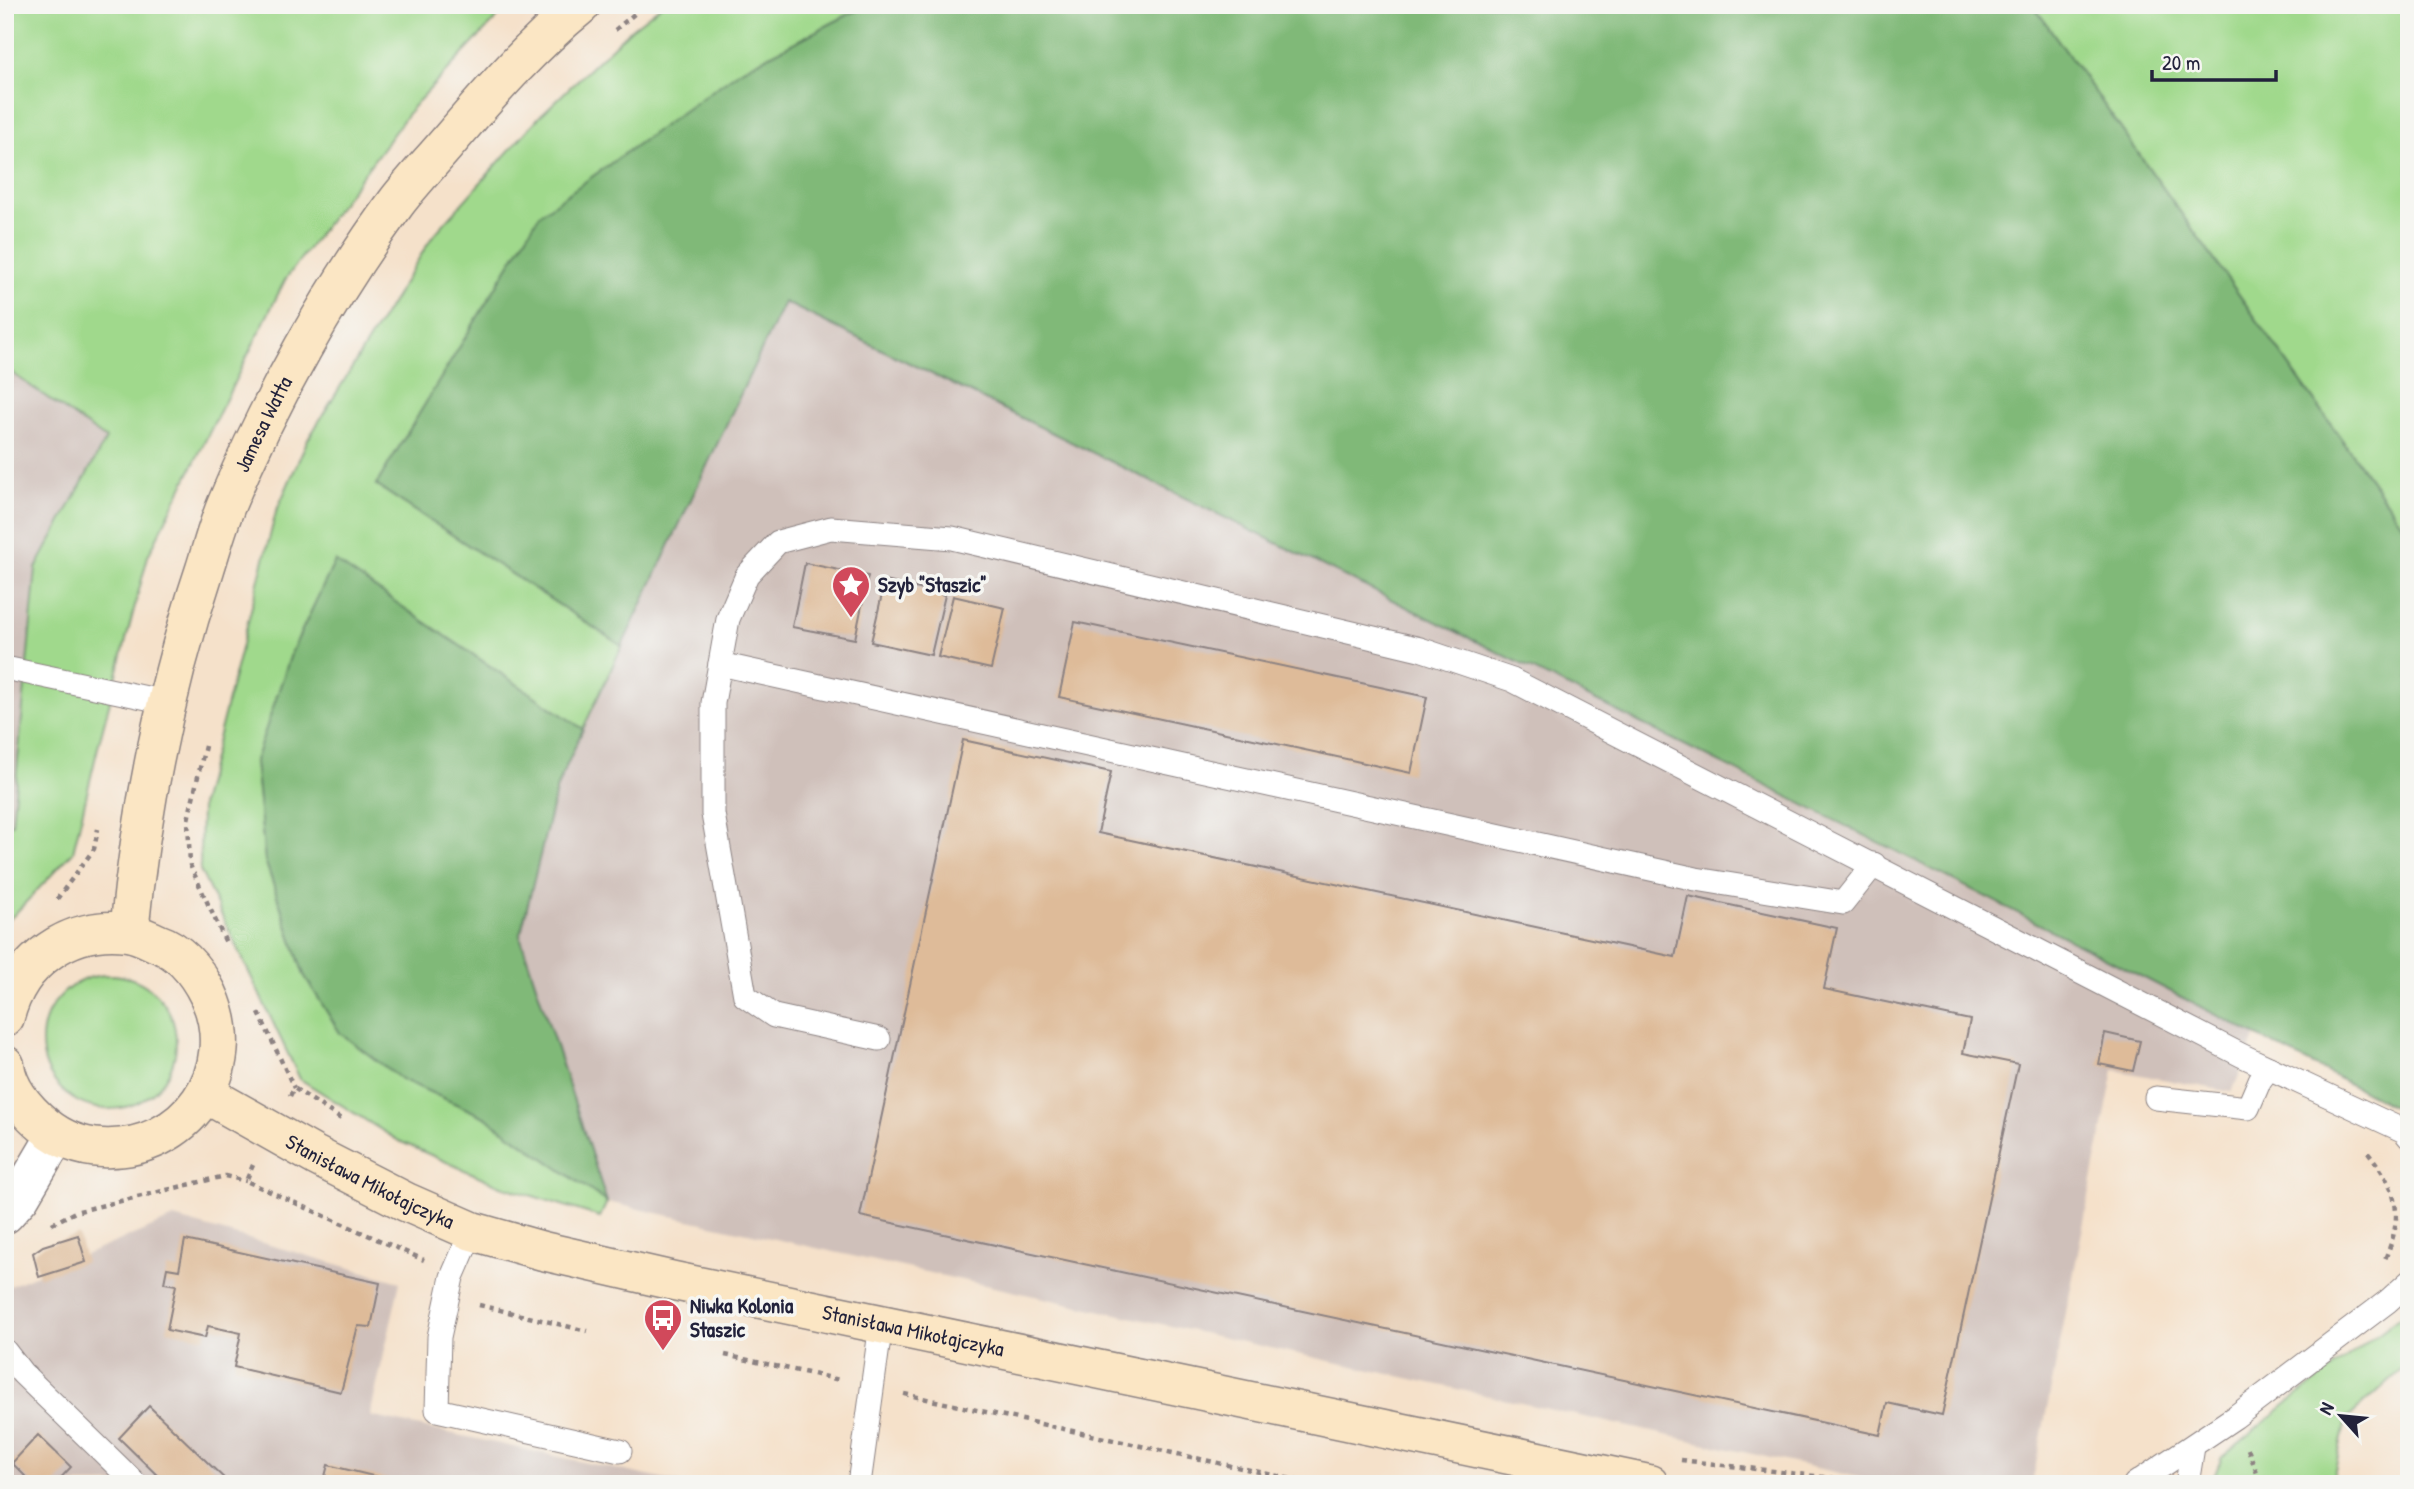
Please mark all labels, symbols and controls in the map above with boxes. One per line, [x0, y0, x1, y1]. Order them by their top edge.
scale bar [2152, 38, 2276, 82]
text: 20 m [2162, 48, 2200, 77]
street label: Jamesa Watta [227, 371, 299, 477]
place icon: Szyb "Staszic" [830, 564, 872, 619]
place label: Szyb "Staszic" [878, 570, 987, 600]
street label: Stanisława Mikołajczyka [281, 1127, 459, 1235]
place label: Niwka Kolonia Staszic [690, 1291, 794, 1344]
bus stop icon: Niwka Kolonia Staszic [642, 1297, 684, 1352]
street label: Stanisława Mikołajczyka [820, 1297, 1007, 1363]
north arrow [2306, 1380, 2376, 1450]
text: N [2312, 1398, 2340, 1419]

